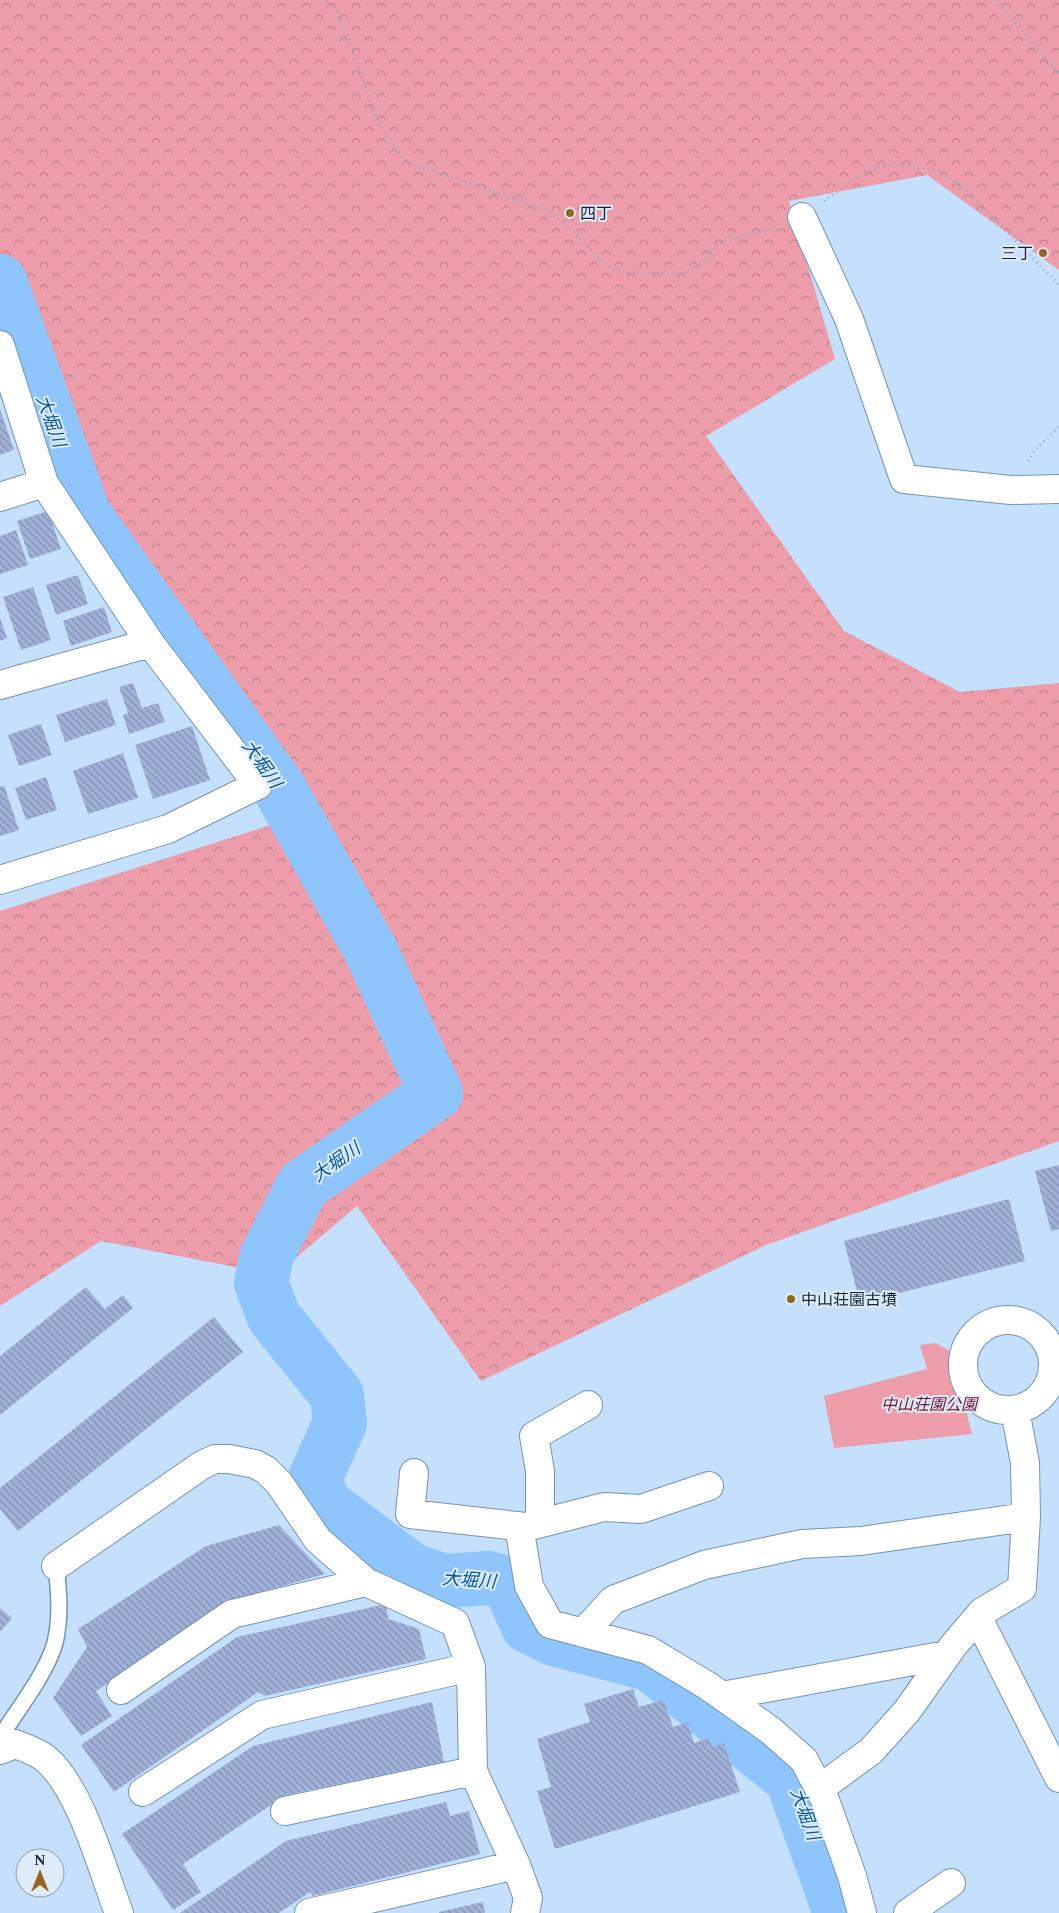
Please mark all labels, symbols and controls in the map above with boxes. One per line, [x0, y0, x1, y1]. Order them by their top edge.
place label: 四丁 [580, 202, 612, 226]
marker: 四丁 [564, 207, 576, 219]
place label: 三丁 [1001, 242, 1033, 266]
marker: 三丁 [1037, 247, 1049, 259]
water label: 大堀川 [29, 391, 73, 453]
water label: 大堀川 [235, 734, 289, 796]
water label: 大堀川 [306, 1135, 368, 1189]
place label: 中山荘園古墳 [801, 1288, 897, 1312]
marker: 中山荘園古墳 [785, 1293, 797, 1305]
park label: 中山荘園公園 [881, 1393, 979, 1417]
water label: 大堀川 [441, 1565, 499, 1596]
water label: 大堀川 [783, 1784, 827, 1846]
north arrow [15, 1848, 65, 1898]
text: N [34, 1850, 46, 1871]

